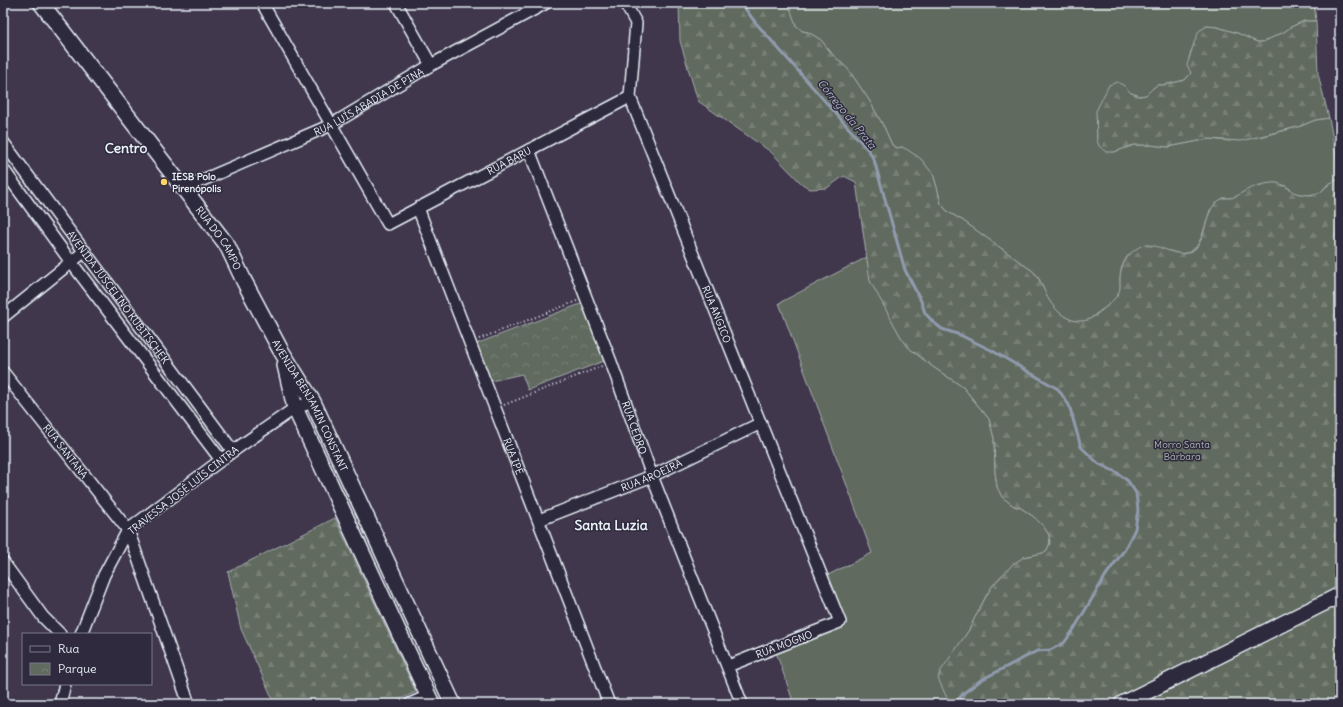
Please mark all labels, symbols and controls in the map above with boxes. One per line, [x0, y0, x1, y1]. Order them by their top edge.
street label: RUA LUÍS ABADIA DE PINA [312, 65, 426, 139]
water label: Córrego da Prata [815, 76, 880, 152]
district label: Centro [105, 139, 147, 157]
street label: RUA BARU [485, 144, 534, 178]
place label: IESB Polo Pirenópolis [172, 170, 222, 195]
marker: IESB Polo Pirenópolis [159, 177, 169, 187]
street label: RUA DO CAMPO [193, 204, 244, 273]
street label: AVENIDA JUSCELINO KUBITSCHEK [64, 228, 172, 367]
street label: RUA ANGICO [699, 284, 734, 345]
street label: AVENIDA BENJAMIN CONSTANT [269, 337, 350, 474]
street label: RUA CEDRO [619, 399, 650, 456]
street label: RUA SANTANA [40, 422, 91, 482]
street label: RUA IPÊ [500, 436, 526, 477]
park label: Morro Santa Bárbara [1154, 438, 1210, 463]
street label: TRAVESSA JOSÉ LUÍS CINTRA [125, 443, 242, 538]
street label: RUA AROEIRA [619, 456, 685, 495]
district label: Santa Luzia [574, 516, 648, 534]
street label: RUA MOGNO [754, 628, 815, 661]
legend [22, 633, 152, 685]
text: Rua [58, 641, 80, 656]
text: Parque [58, 661, 97, 676]

